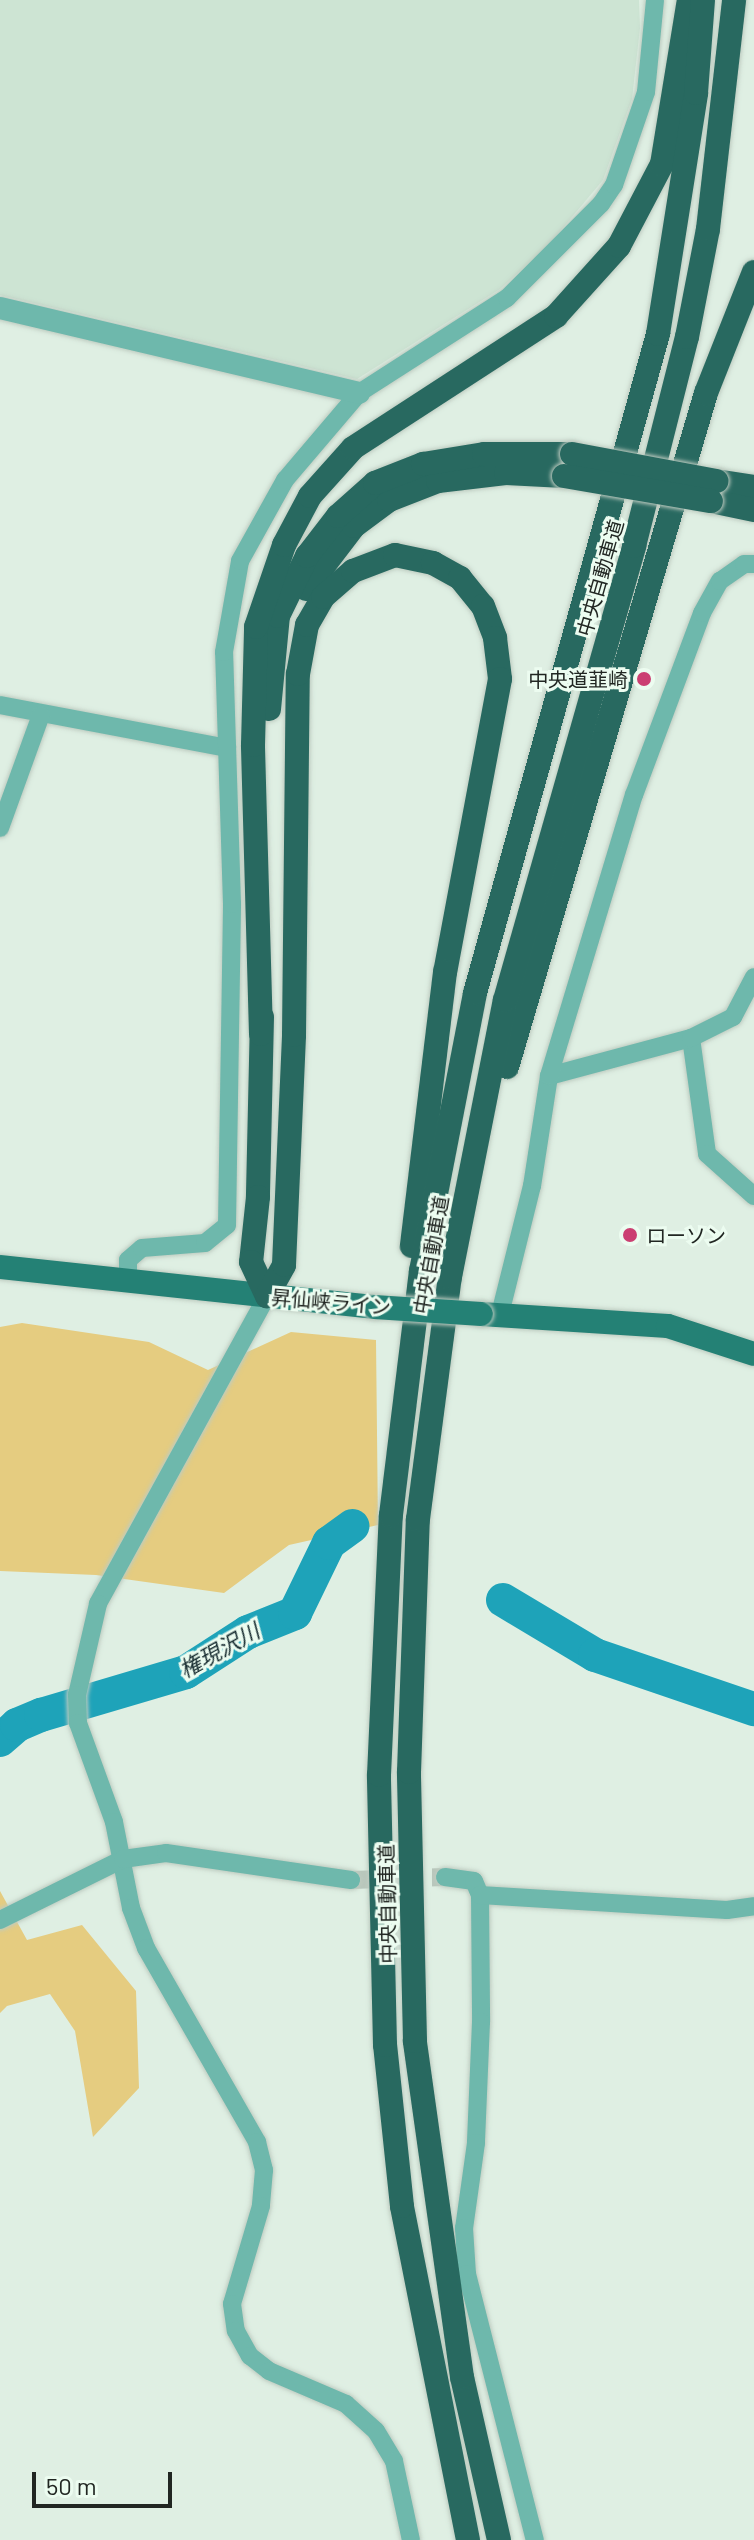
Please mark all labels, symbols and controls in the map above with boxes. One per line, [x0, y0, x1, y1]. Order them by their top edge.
street label: 中央自動車道 [572, 517, 628, 639]
place label: 中央道韮崎 [528, 667, 628, 691]
marker: 中央道韮崎 [635, 670, 653, 688]
street label: 中央自動車道 [409, 1194, 453, 1316]
place label: ローソン [646, 1223, 726, 1247]
marker: ローソン [621, 1226, 639, 1244]
street label: 昇仙峡ライン [270, 1285, 392, 1319]
water label: 権現沢川 [174, 1617, 264, 1683]
street label: 中央自動車道 [374, 1844, 400, 1964]
scale bar [36, 2456, 176, 2506]
text: 50 m [46, 2471, 97, 2500]

